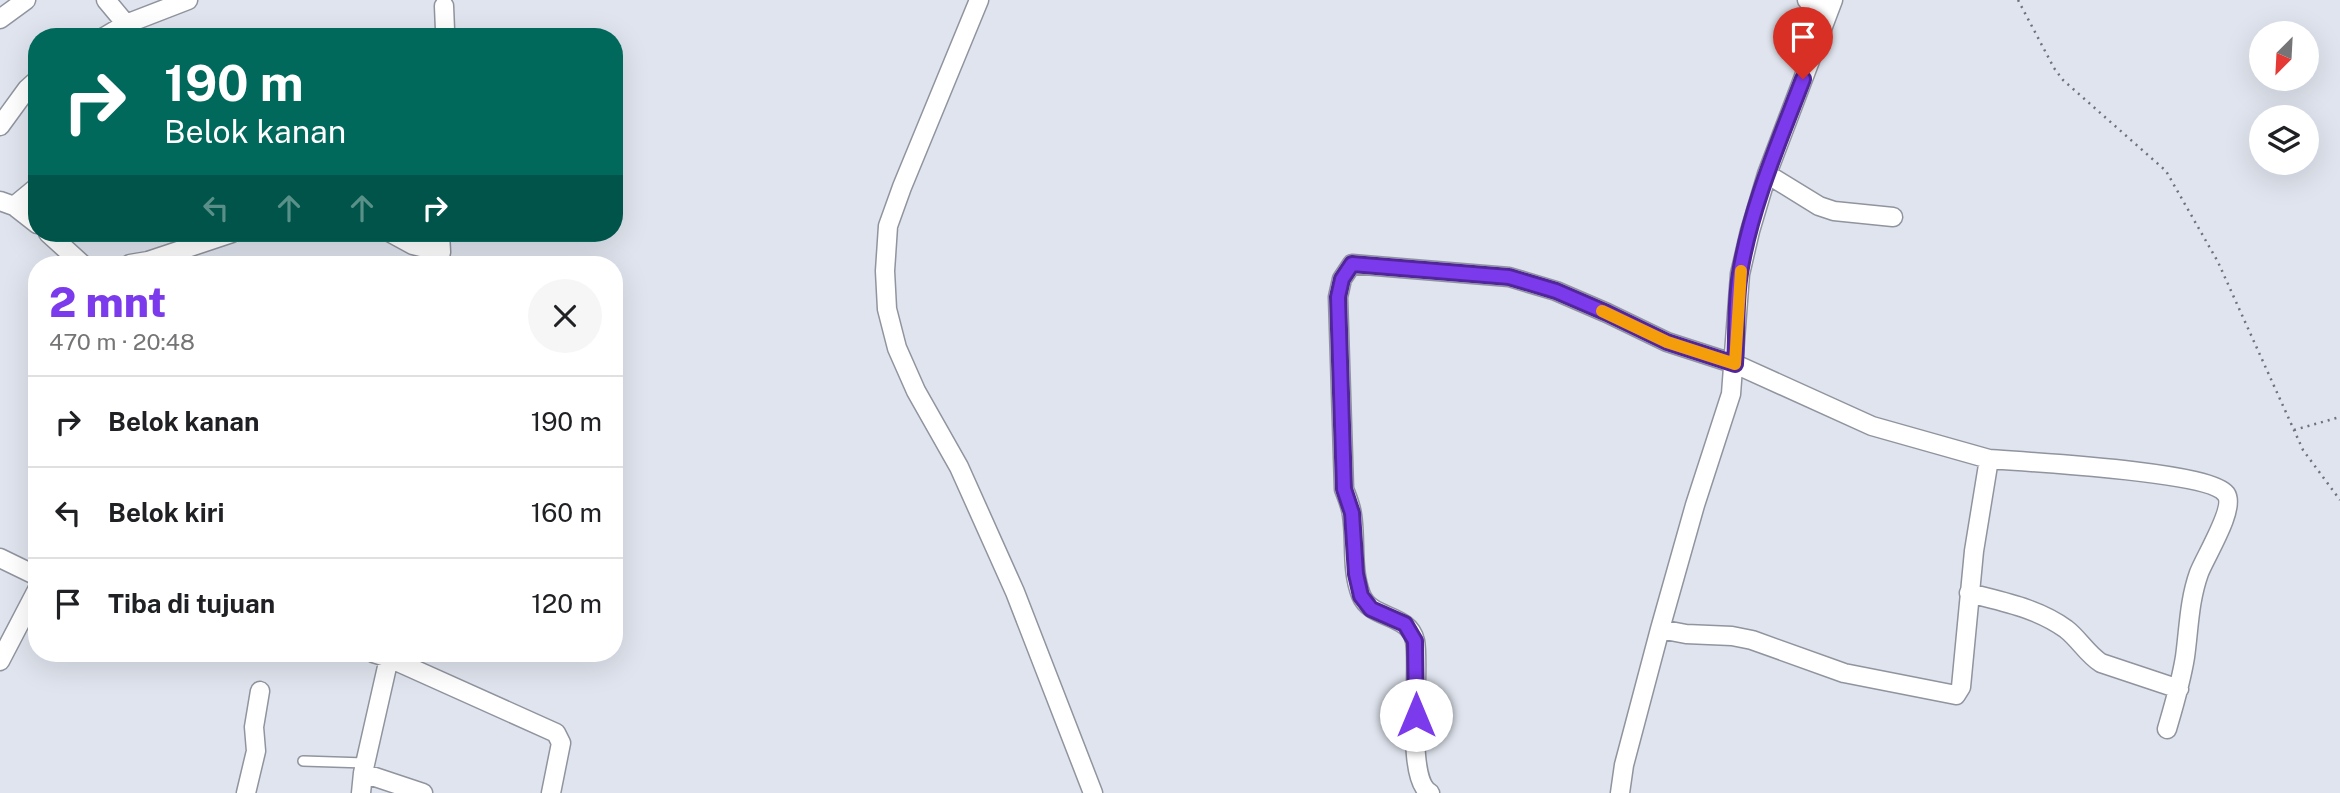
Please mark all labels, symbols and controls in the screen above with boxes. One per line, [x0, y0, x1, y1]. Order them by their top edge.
pin [1773, 7, 1833, 79]
icon: arrive [1784, 18, 1822, 56]
north arrow [2249, 21, 2319, 91]
map controls [2249, 21, 2319, 175]
text: 190 m [164, 54, 304, 112]
icon: right [49, 56, 140, 147]
button: layers [2249, 105, 2319, 175]
text: Belok kanan [164, 113, 346, 150]
icon: left [197, 189, 235, 227]
icon: ahead [270, 189, 308, 227]
icon: ahead [343, 189, 381, 227]
icon: right [416, 189, 454, 227]
text: 2 mnt [49, 277, 166, 326]
button: close [528, 279, 602, 353]
text: 470 m · 20:48 [49, 328, 195, 355]
icon: right [49, 403, 87, 441]
text: Belok kanan [108, 406, 259, 437]
text: 190 m [531, 406, 602, 437]
icon: left [49, 494, 87, 532]
text: Belok kiri [108, 497, 224, 528]
text: 160 m [531, 497, 602, 528]
icon: arrive [49, 585, 87, 623]
text: Tiba di tujuan [108, 588, 275, 619]
text: 120 m [531, 588, 602, 619]
position arrow [1379, 678, 1453, 752]

